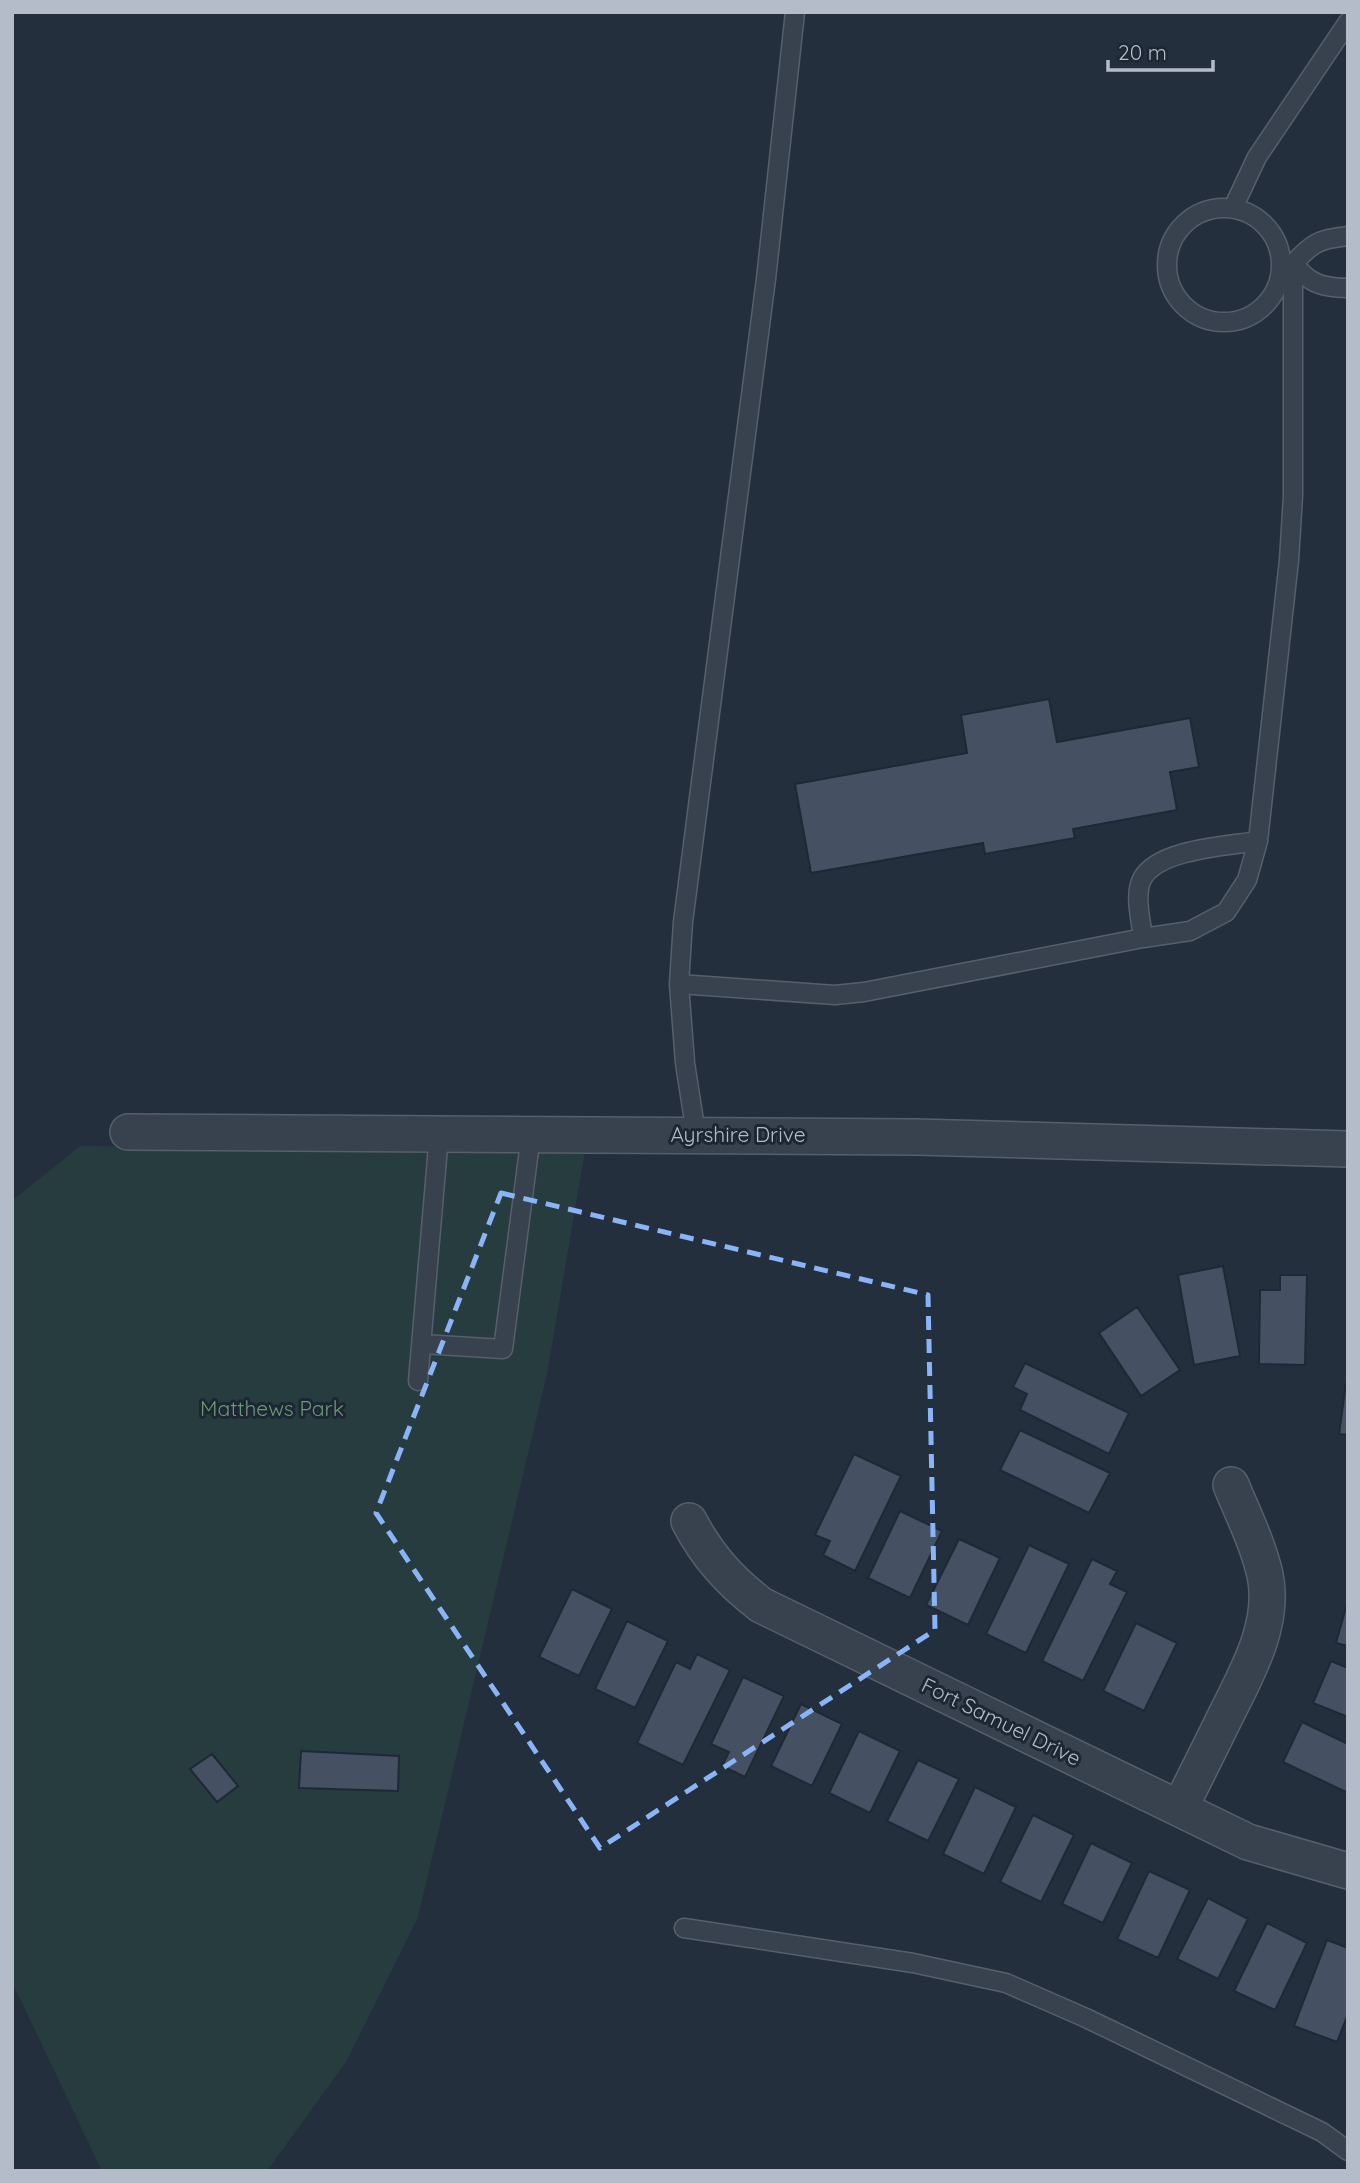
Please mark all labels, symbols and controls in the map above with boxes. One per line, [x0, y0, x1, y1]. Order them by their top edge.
scale bar [1108, 28, 1213, 72]
text: 20 m [1118, 39, 1167, 65]
street label: Ayrshire Drive [670, 1121, 806, 1147]
park label: Matthews Park [200, 1395, 344, 1421]
street label: Fort Samuel Drive [918, 1671, 1085, 1771]

